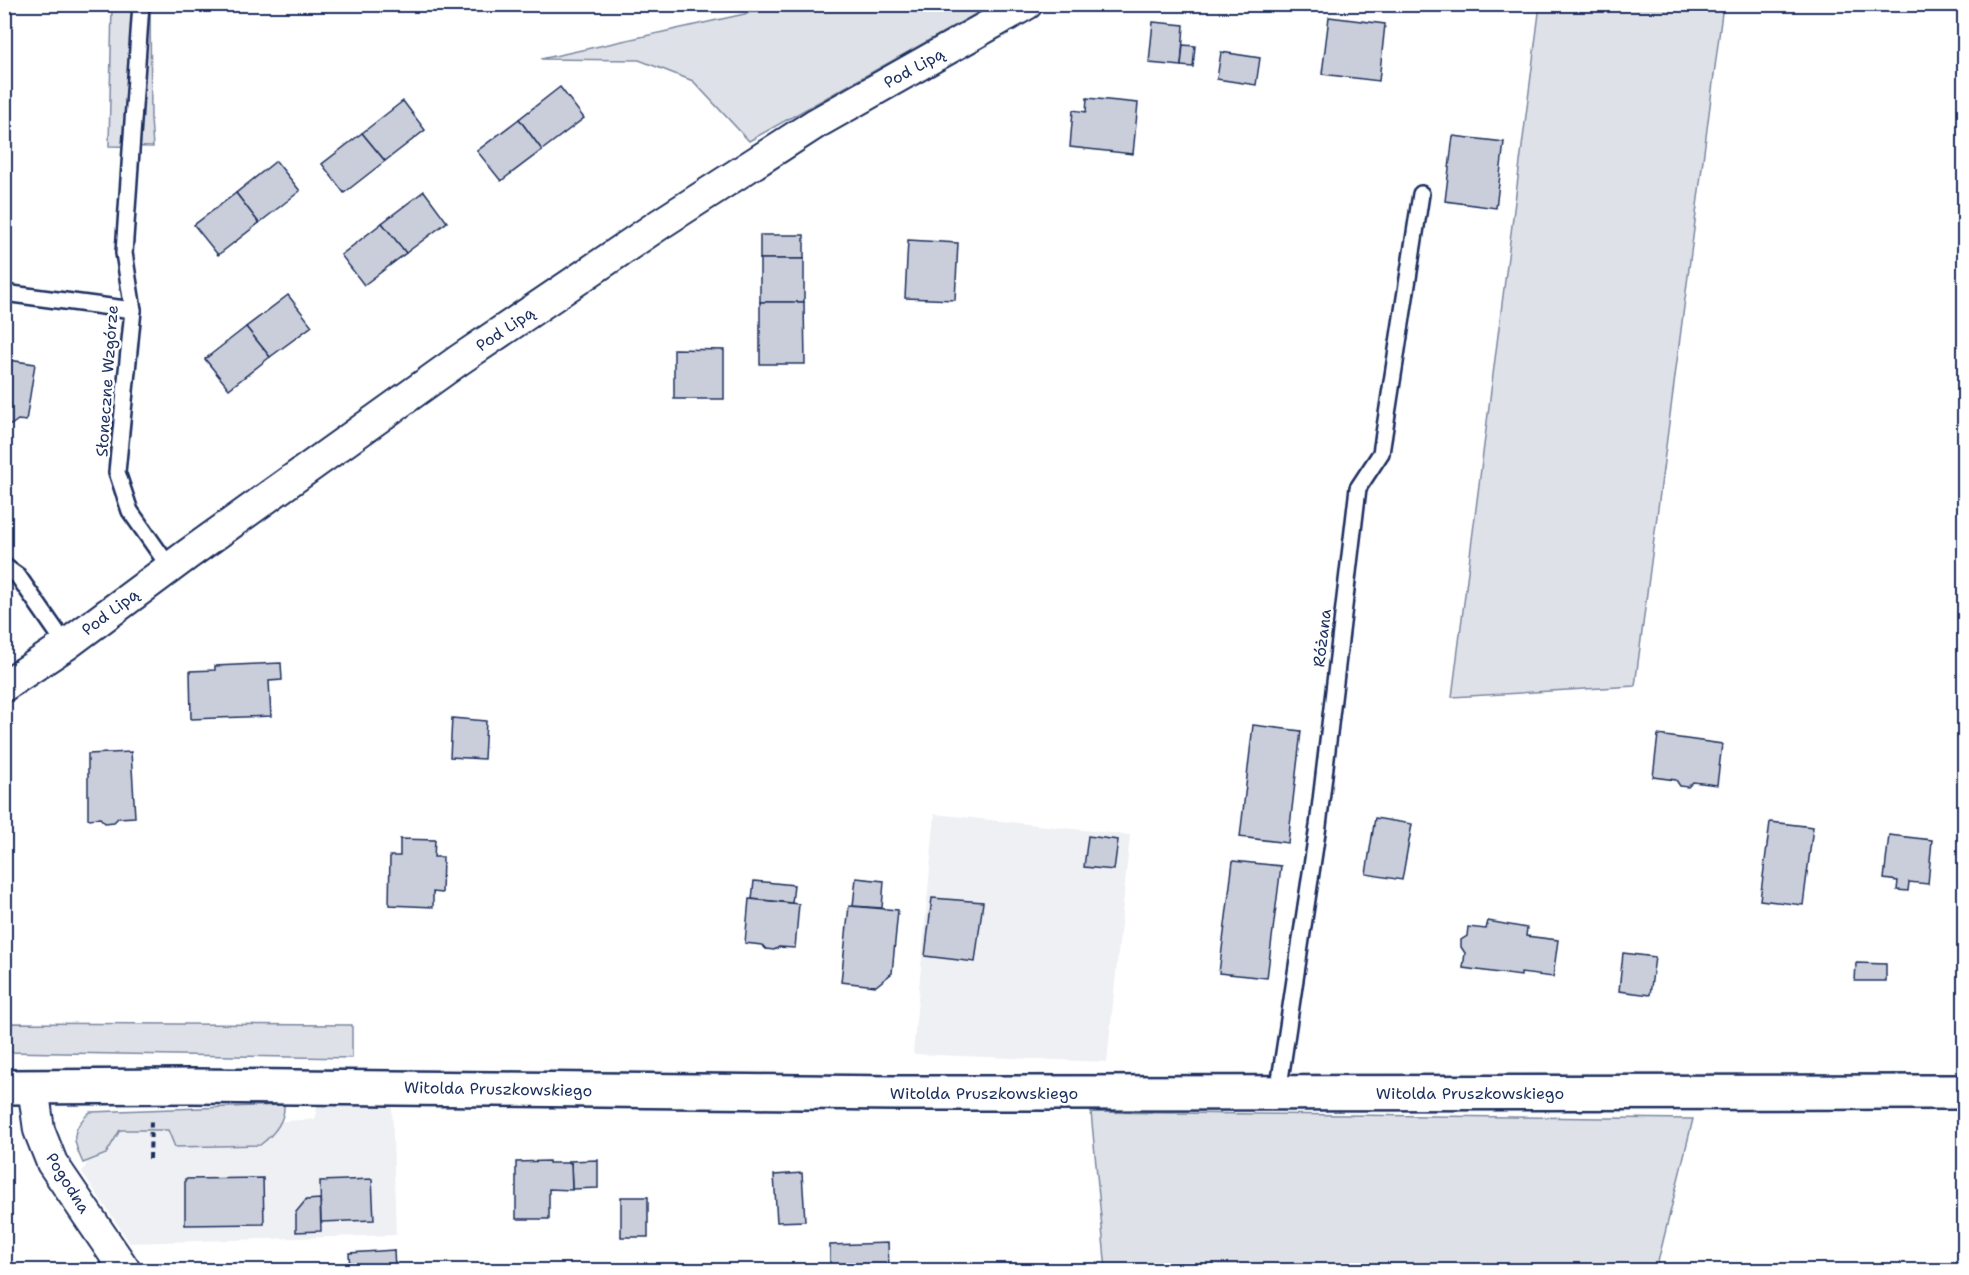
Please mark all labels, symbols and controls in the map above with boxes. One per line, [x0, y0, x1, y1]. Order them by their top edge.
street label: Pod Lipą [880, 42, 949, 93]
street label: Pod Lipą [472, 301, 539, 356]
street label: Słoneczne Wzgórze [91, 304, 123, 458]
street label: Pod Lipą [77, 583, 143, 640]
street label: Różana [1308, 608, 1336, 668]
street label: Witolda Pruszkowskiego [404, 1077, 592, 1101]
street label: Witolda Pruszkowskiego [890, 1083, 1078, 1104]
street label: Witolda Pruszkowskiego [1376, 1083, 1564, 1104]
street label: Pogodna [41, 1149, 95, 1217]

